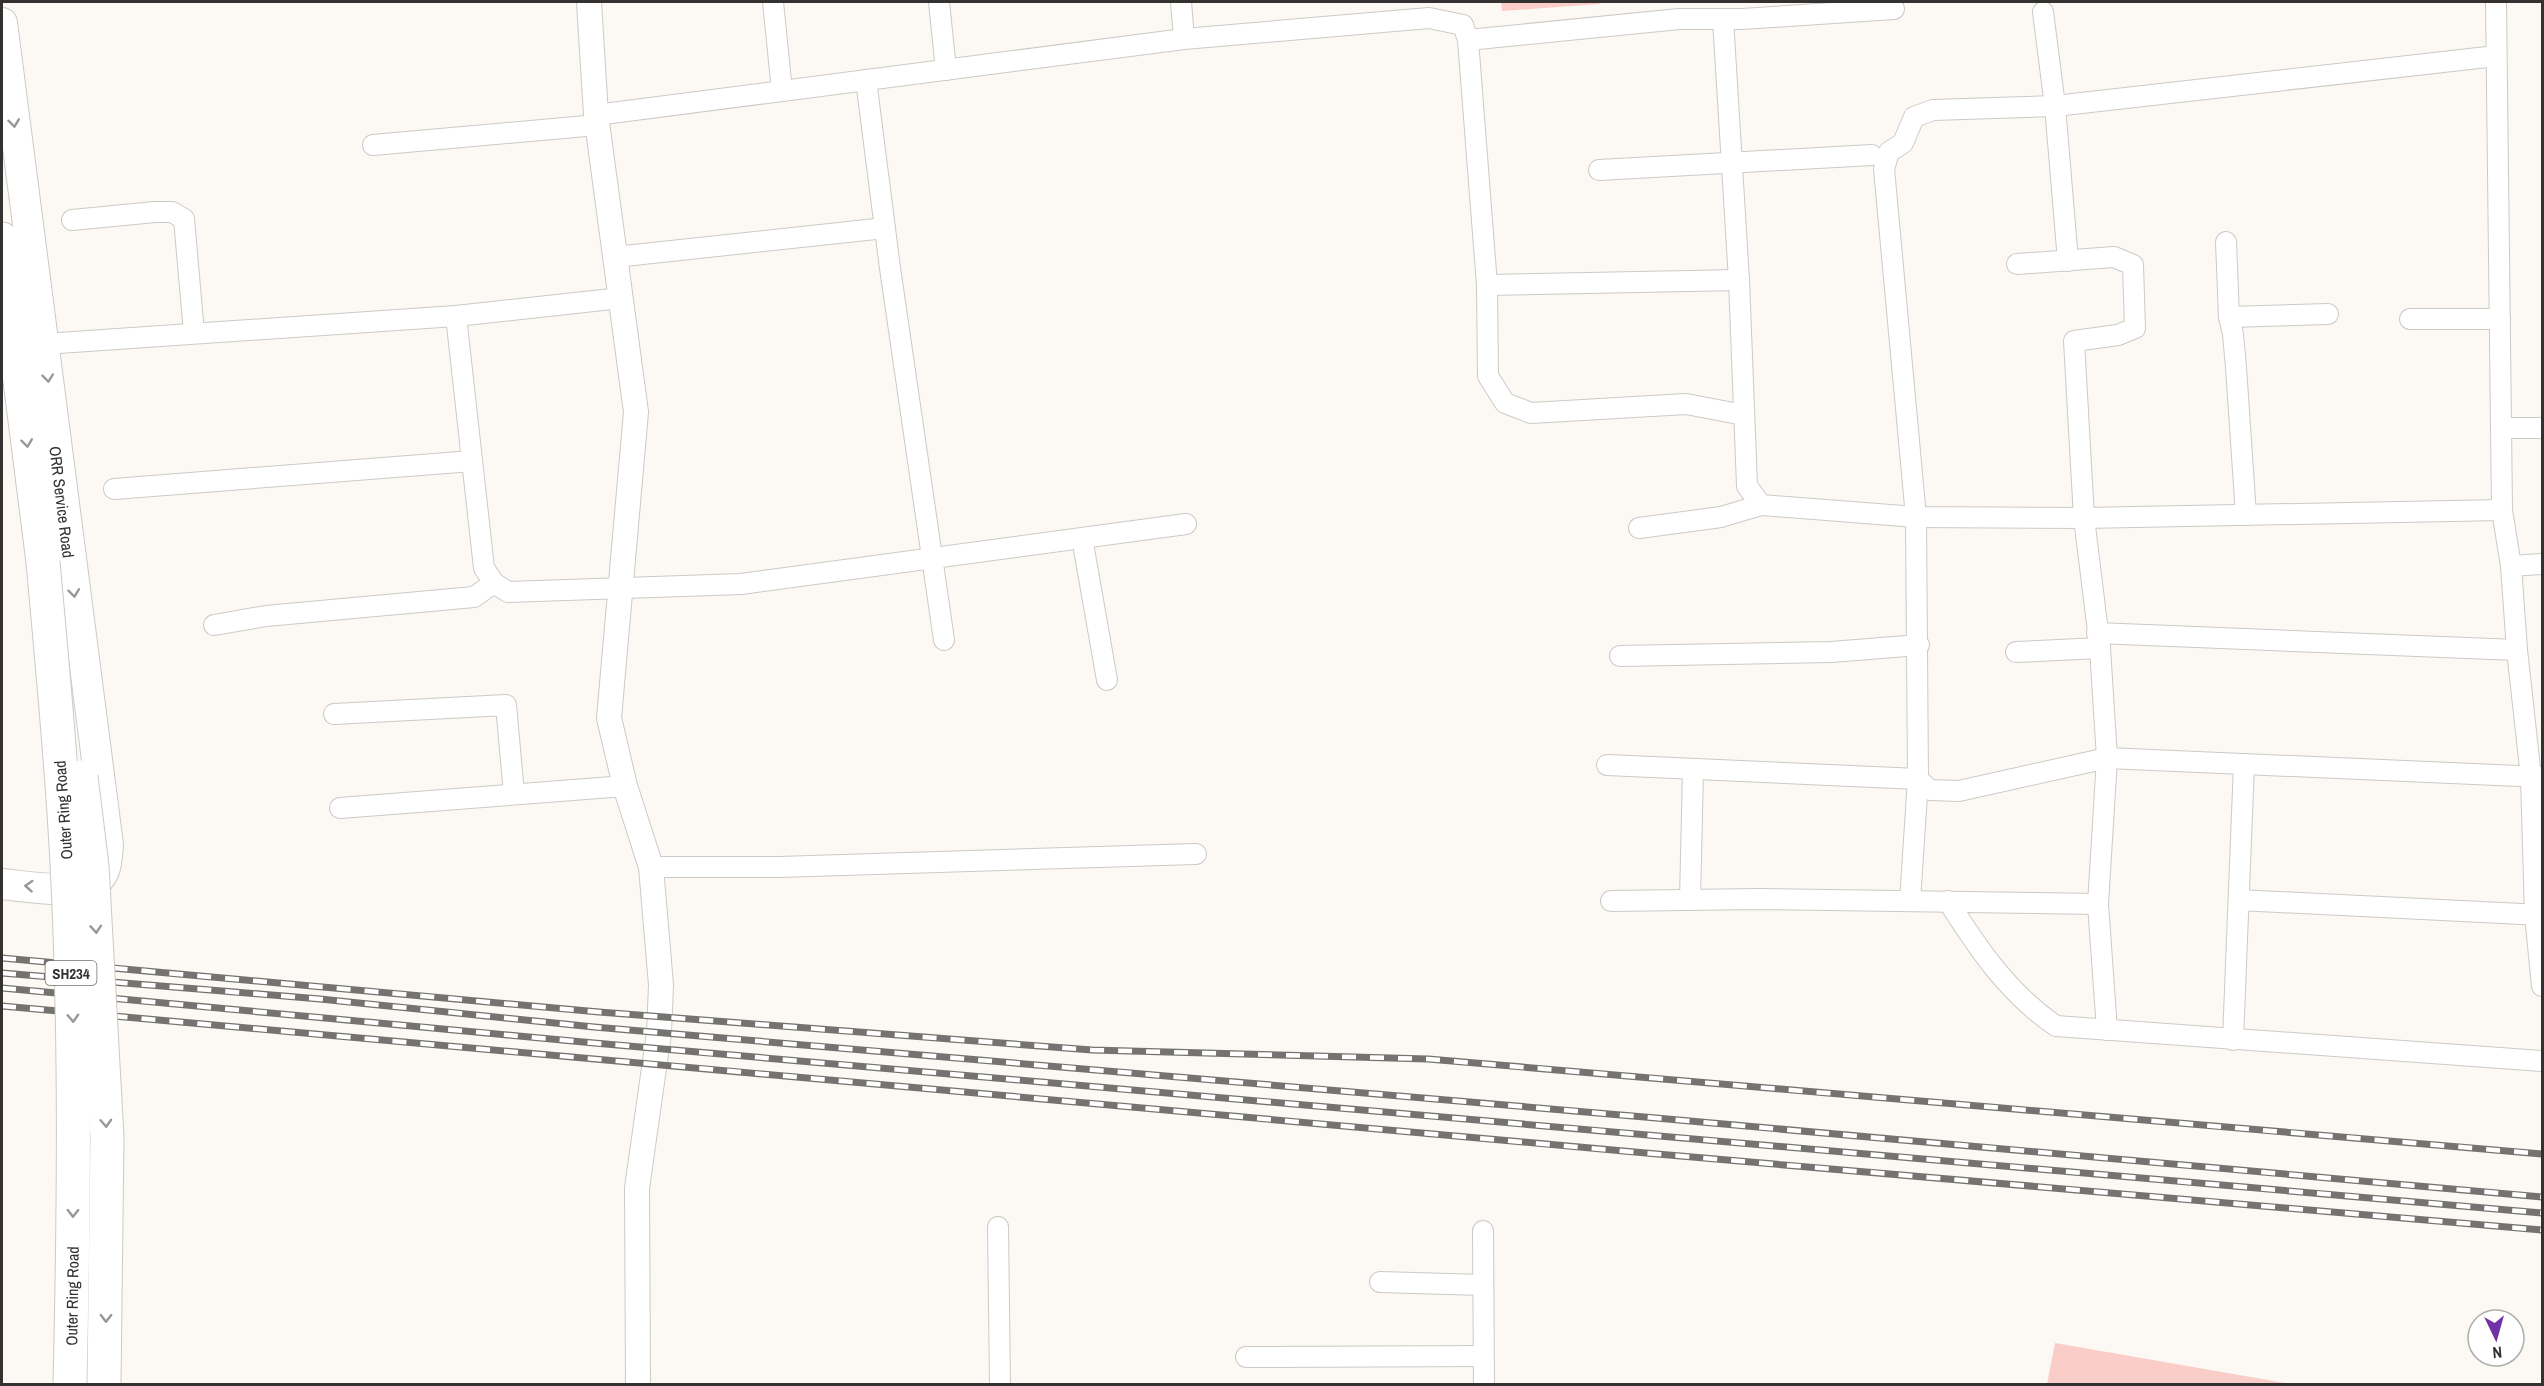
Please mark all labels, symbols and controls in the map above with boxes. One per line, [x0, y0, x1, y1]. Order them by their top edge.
one-way arrow [7, 118, 19, 127]
one-way arrow [41, 374, 53, 383]
one-way arrow [20, 438, 33, 447]
street label: ORR Service Road [44, 445, 80, 559]
one-way arrow [67, 588, 80, 597]
street label: Outer Ring Road [49, 760, 77, 860]
one-way arrow [25, 880, 34, 893]
one-way arrow [90, 924, 103, 933]
road number: SH234 [46, 961, 97, 985]
one-way arrow [67, 1014, 79, 1023]
one-way arrow [100, 1119, 113, 1128]
one-way arrow [67, 1209, 79, 1218]
street label: Outer Ring Road [60, 1246, 84, 1346]
north arrow [2466, 1308, 2526, 1368]
one-way arrow [100, 1314, 112, 1323]
text: N [2492, 1342, 2503, 1364]

